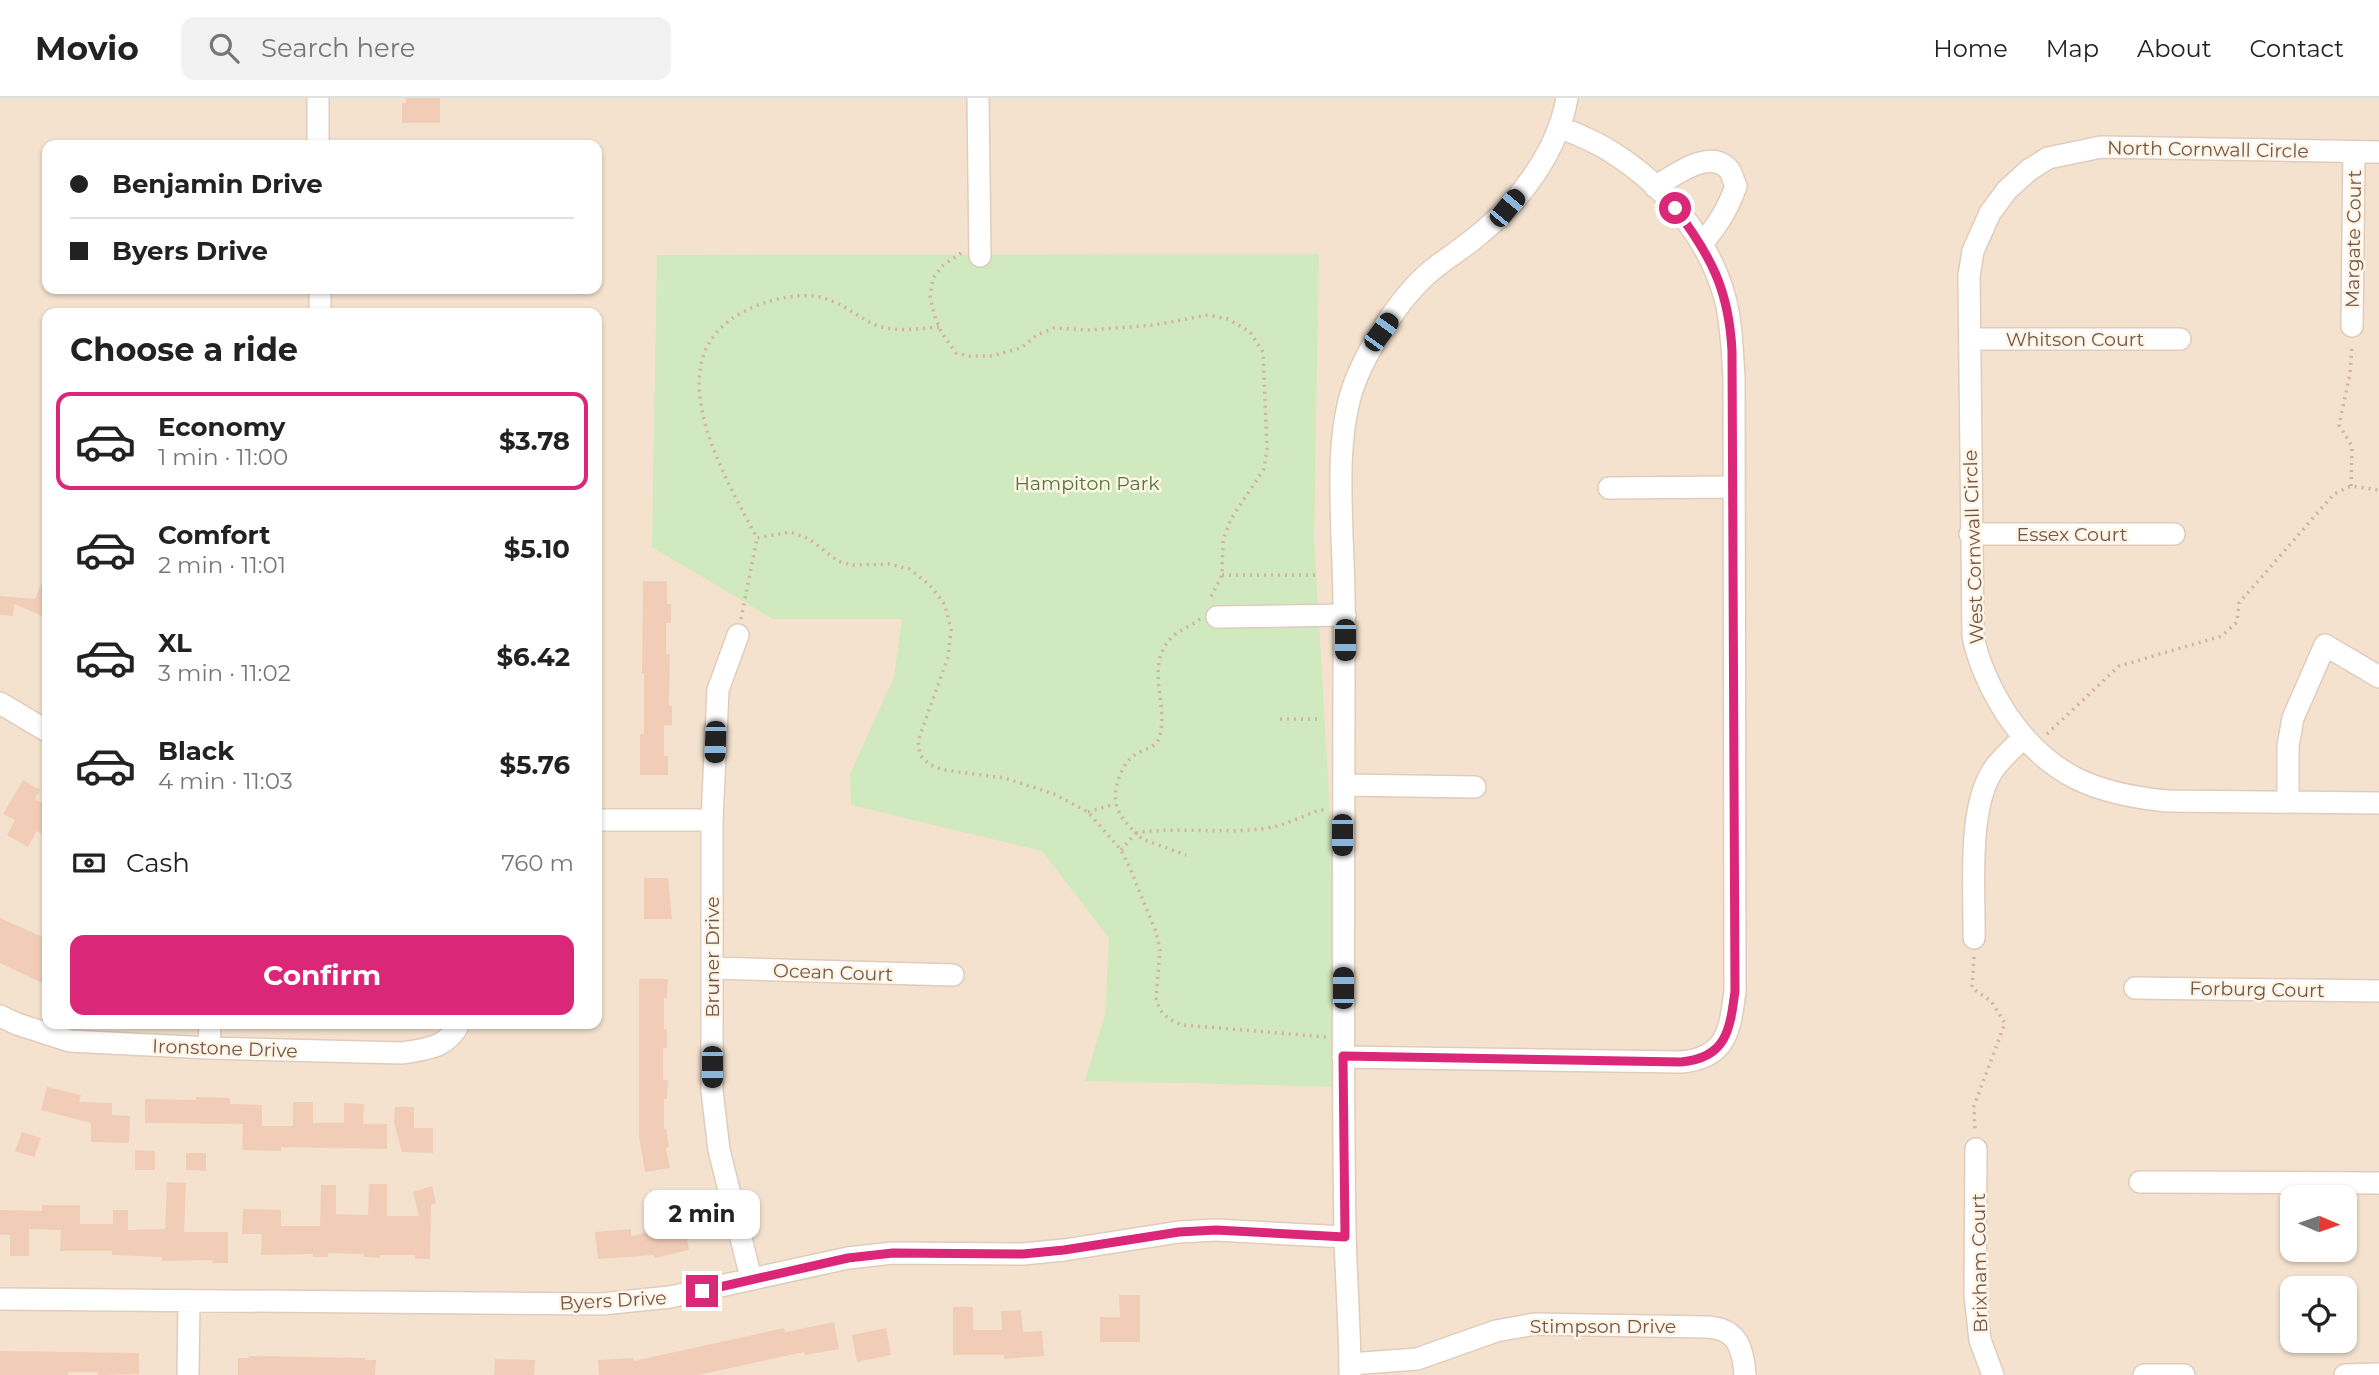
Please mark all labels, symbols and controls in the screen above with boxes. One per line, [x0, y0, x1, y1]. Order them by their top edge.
search box [181, 17, 671, 80]
text: Movio [35, 28, 139, 68]
icon: search [205, 29, 243, 67]
text: Search here [261, 32, 416, 64]
text: Home [1933, 34, 2008, 63]
text: Map [2046, 34, 2099, 63]
text: About [2137, 34, 2211, 63]
text: Contact [2249, 34, 2344, 63]
street label: North Cornwall Circle [2107, 136, 2309, 163]
text: Benjamin Drive [112, 168, 323, 200]
street label: Margate Court [2341, 169, 2366, 308]
car [1486, 185, 1529, 231]
route start [1659, 192, 1691, 224]
text: Byers Drive [112, 235, 268, 267]
car [1361, 309, 1402, 355]
street label: Whitson Court [2006, 328, 2145, 351]
text: Choose a ride [70, 330, 298, 369]
icon: car [74, 410, 137, 473]
text: Economy [158, 411, 285, 443]
text: $3.78 [499, 425, 570, 457]
text: 1 min · 11:00 [158, 443, 288, 471]
street label: West Cornwall Circle [1959, 449, 1988, 645]
park label: Hampiton Park [1014, 472, 1160, 495]
icon: car [74, 518, 137, 581]
text: Comfort [158, 519, 270, 551]
street label: Essex Court [2017, 523, 2128, 546]
text: $5.10 [504, 533, 570, 565]
text: 2 min · 11:01 [158, 551, 286, 579]
car [1335, 619, 1356, 661]
icon: car [74, 626, 137, 689]
text: XL [158, 627, 192, 659]
text: $6.42 [497, 641, 570, 673]
text: 3 min · 11:02 [158, 659, 291, 687]
car [704, 721, 727, 763]
icon: car [74, 734, 137, 797]
text: Black [158, 735, 234, 767]
text: $5.76 [499, 749, 570, 781]
text: 4 min · 11:03 [158, 767, 293, 795]
car [1332, 814, 1353, 856]
icon: cash [70, 844, 108, 882]
text: Cash [126, 847, 190, 879]
text: 760 m [501, 849, 574, 877]
street label: Bruner Drive [701, 896, 724, 1018]
button: Confirm [70, 935, 574, 1015]
street label: Ocean Court [773, 959, 894, 986]
car [1333, 967, 1354, 1009]
street label: Forburg Court [2189, 977, 2325, 1002]
street label: Ironstone Drive [152, 1034, 298, 1063]
car [702, 1046, 723, 1088]
north arrow [2280, 1185, 2357, 1262]
map controls [2280, 1185, 2357, 1353]
callout: 2 min [644, 1190, 760, 1238]
street label: Brixham Court [1967, 1193, 1992, 1333]
text: 2 min [668, 1200, 736, 1228]
route end [686, 1275, 718, 1307]
button: locate [2280, 1276, 2357, 1353]
street label: Byers Drive [559, 1286, 667, 1315]
street label: Stimpson Drive [1530, 1315, 1676, 1338]

